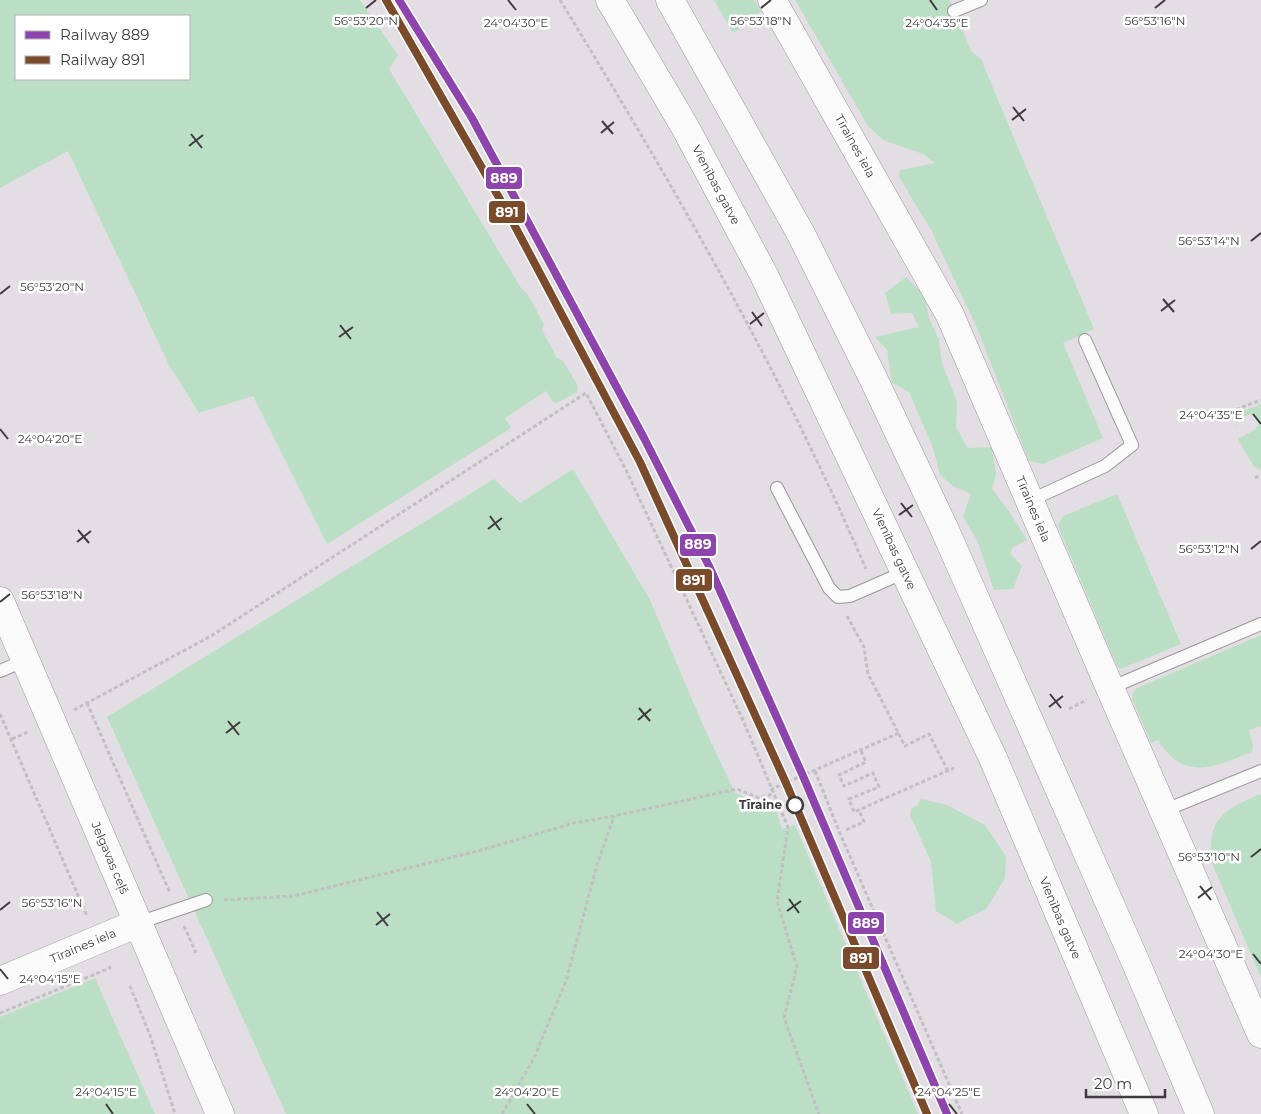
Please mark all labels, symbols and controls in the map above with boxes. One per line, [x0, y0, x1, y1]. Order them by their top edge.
text: 56°53'20"N [334, 13, 398, 28]
text: 56°53'18"N [730, 13, 792, 28]
text: 56°53'16"N [1124, 13, 1186, 28]
legend [15, 15, 190, 80]
text: 24°04'30"E [484, 15, 548, 30]
text: 24°04'35"E [905, 15, 969, 30]
text: Railway 889 [60, 25, 149, 44]
text: Railway 891 [60, 50, 145, 69]
street label: Tīraines iela [832, 111, 879, 180]
street label: Vienības gatve [689, 142, 744, 227]
line badge: 889 [485, 166, 523, 190]
text: 889 [490, 169, 518, 187]
line badge: 891 [488, 200, 526, 224]
text: 891 [495, 203, 519, 221]
text: 56°53'14"N [1178, 233, 1240, 248]
text: 56°53'20"N [20, 279, 84, 294]
text: 24°04'35"E [1179, 407, 1243, 422]
text: 24°04'20"E [18, 431, 82, 446]
street label: Tīraines iela [1013, 474, 1054, 544]
street label: Vienības gatve [869, 506, 920, 592]
line badge: 889 [679, 533, 717, 557]
text: 889 [684, 535, 712, 553]
text: 56°53'12"N [1179, 541, 1239, 556]
line badge: 891 [675, 568, 713, 592]
text: 891 [682, 571, 706, 589]
text: 56°53'18"N [21, 587, 83, 602]
marker: Tīraine [786, 796, 804, 814]
place label: Tīraine [739, 797, 782, 812]
street label: Jelgavas ceļš [88, 819, 132, 896]
text: 56°53'10"N [1178, 849, 1240, 864]
street label: Vienības gatve [1036, 874, 1085, 961]
text: 56°53'16"N [21, 895, 83, 910]
line badge: 889 [847, 911, 885, 935]
text: 889 [852, 914, 880, 932]
street label: Tīraines iela [48, 925, 118, 966]
line badge: 891 [842, 946, 880, 970]
text: 24°04'30"E [1179, 946, 1243, 961]
text: 891 [849, 949, 873, 967]
text: 24°04'15"E [19, 971, 81, 986]
scale bar [1086, 1066, 1165, 1098]
text: 20 m [1094, 1074, 1132, 1093]
text: 24°04'15"E [75, 1084, 137, 1099]
text: 24°04'20"E [495, 1084, 559, 1099]
text: 24°04'25"E [917, 1084, 981, 1099]

